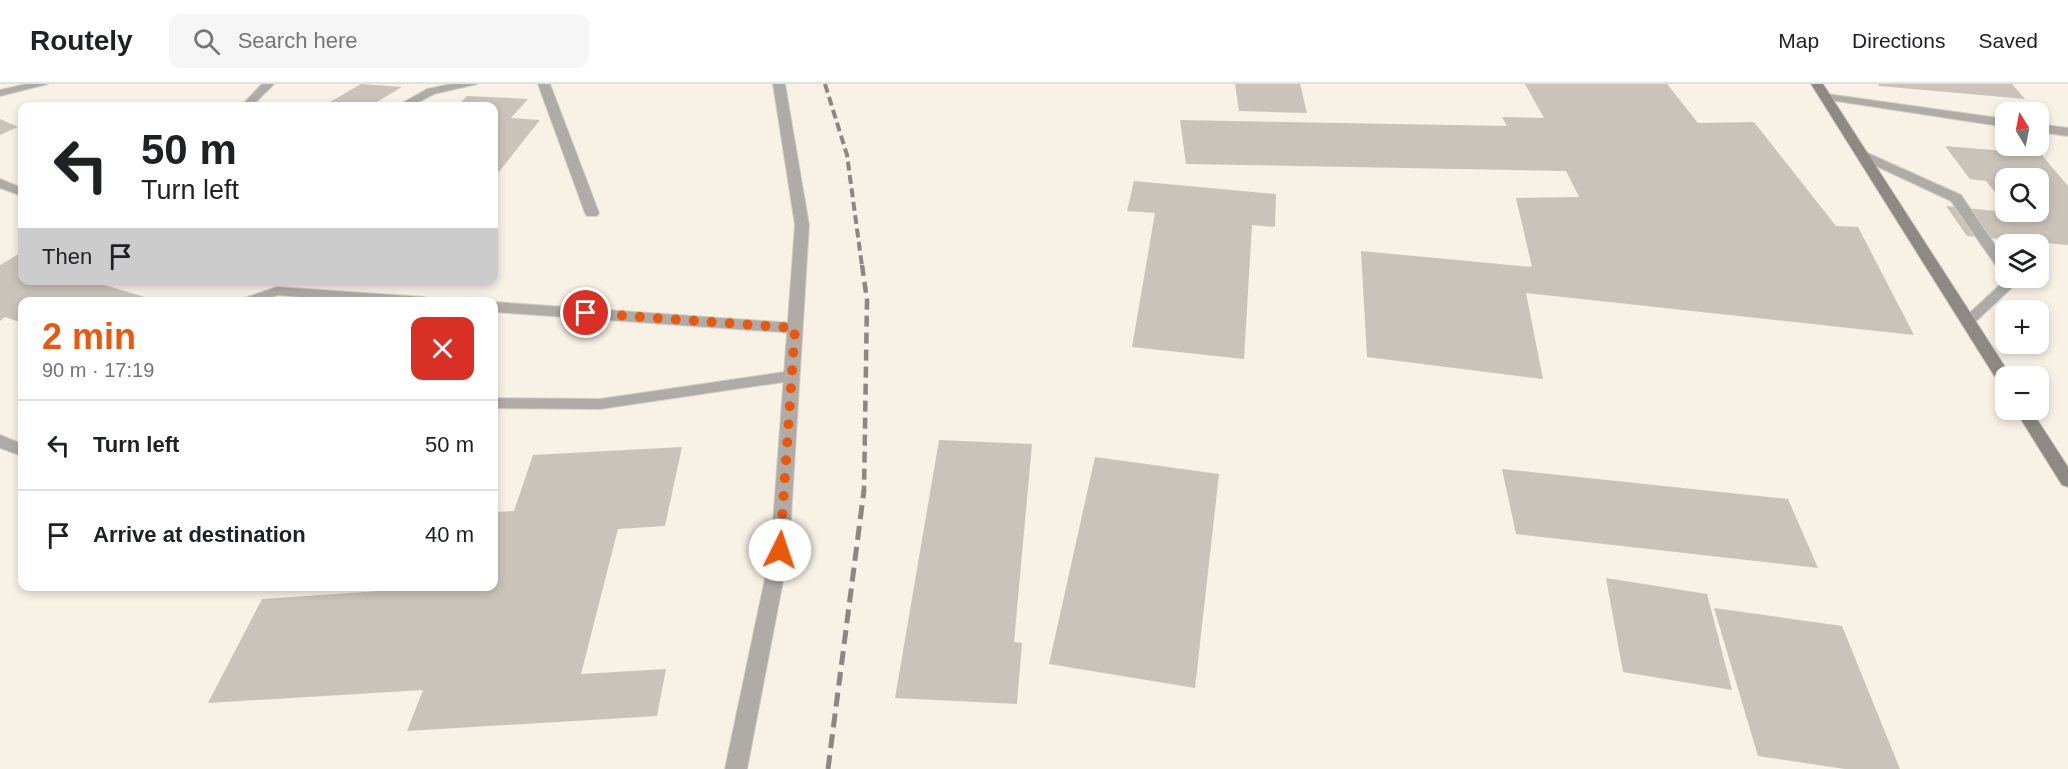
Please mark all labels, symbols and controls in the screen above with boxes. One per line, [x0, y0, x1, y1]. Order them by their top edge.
search box [169, 14, 589, 68]
text: Routely [30, 25, 133, 56]
icon: search [190, 25, 223, 58]
text: Search here [238, 28, 358, 53]
text: Map [1778, 29, 1819, 52]
text: Directions [1852, 29, 1945, 52]
text: Saved [1978, 29, 2038, 52]
north arrow [1995, 102, 2049, 156]
map controls [1995, 102, 2049, 420]
icon: left [42, 126, 120, 204]
text: 50 m [141, 126, 237, 173]
button: search [1995, 168, 2049, 222]
text: Turn left [141, 175, 239, 205]
button: layers [1995, 234, 2049, 288]
icon: arrive [104, 240, 137, 273]
text: Then [42, 244, 92, 269]
pin [560, 287, 611, 338]
icon: arrive [569, 296, 602, 329]
button: + [1995, 300, 2049, 354]
text: 2 min [42, 316, 136, 357]
button: close [411, 317, 474, 380]
text: 90 m · 17:19 [42, 359, 154, 381]
button: − [1995, 366, 2049, 420]
icon: left [42, 429, 75, 462]
text: Turn left [93, 432, 179, 457]
text: 50 m [425, 432, 474, 457]
position arrow [748, 518, 812, 582]
icon: arrive [42, 519, 75, 552]
text: Arrive at destination [93, 522, 306, 547]
text: 40 m [425, 522, 474, 547]

